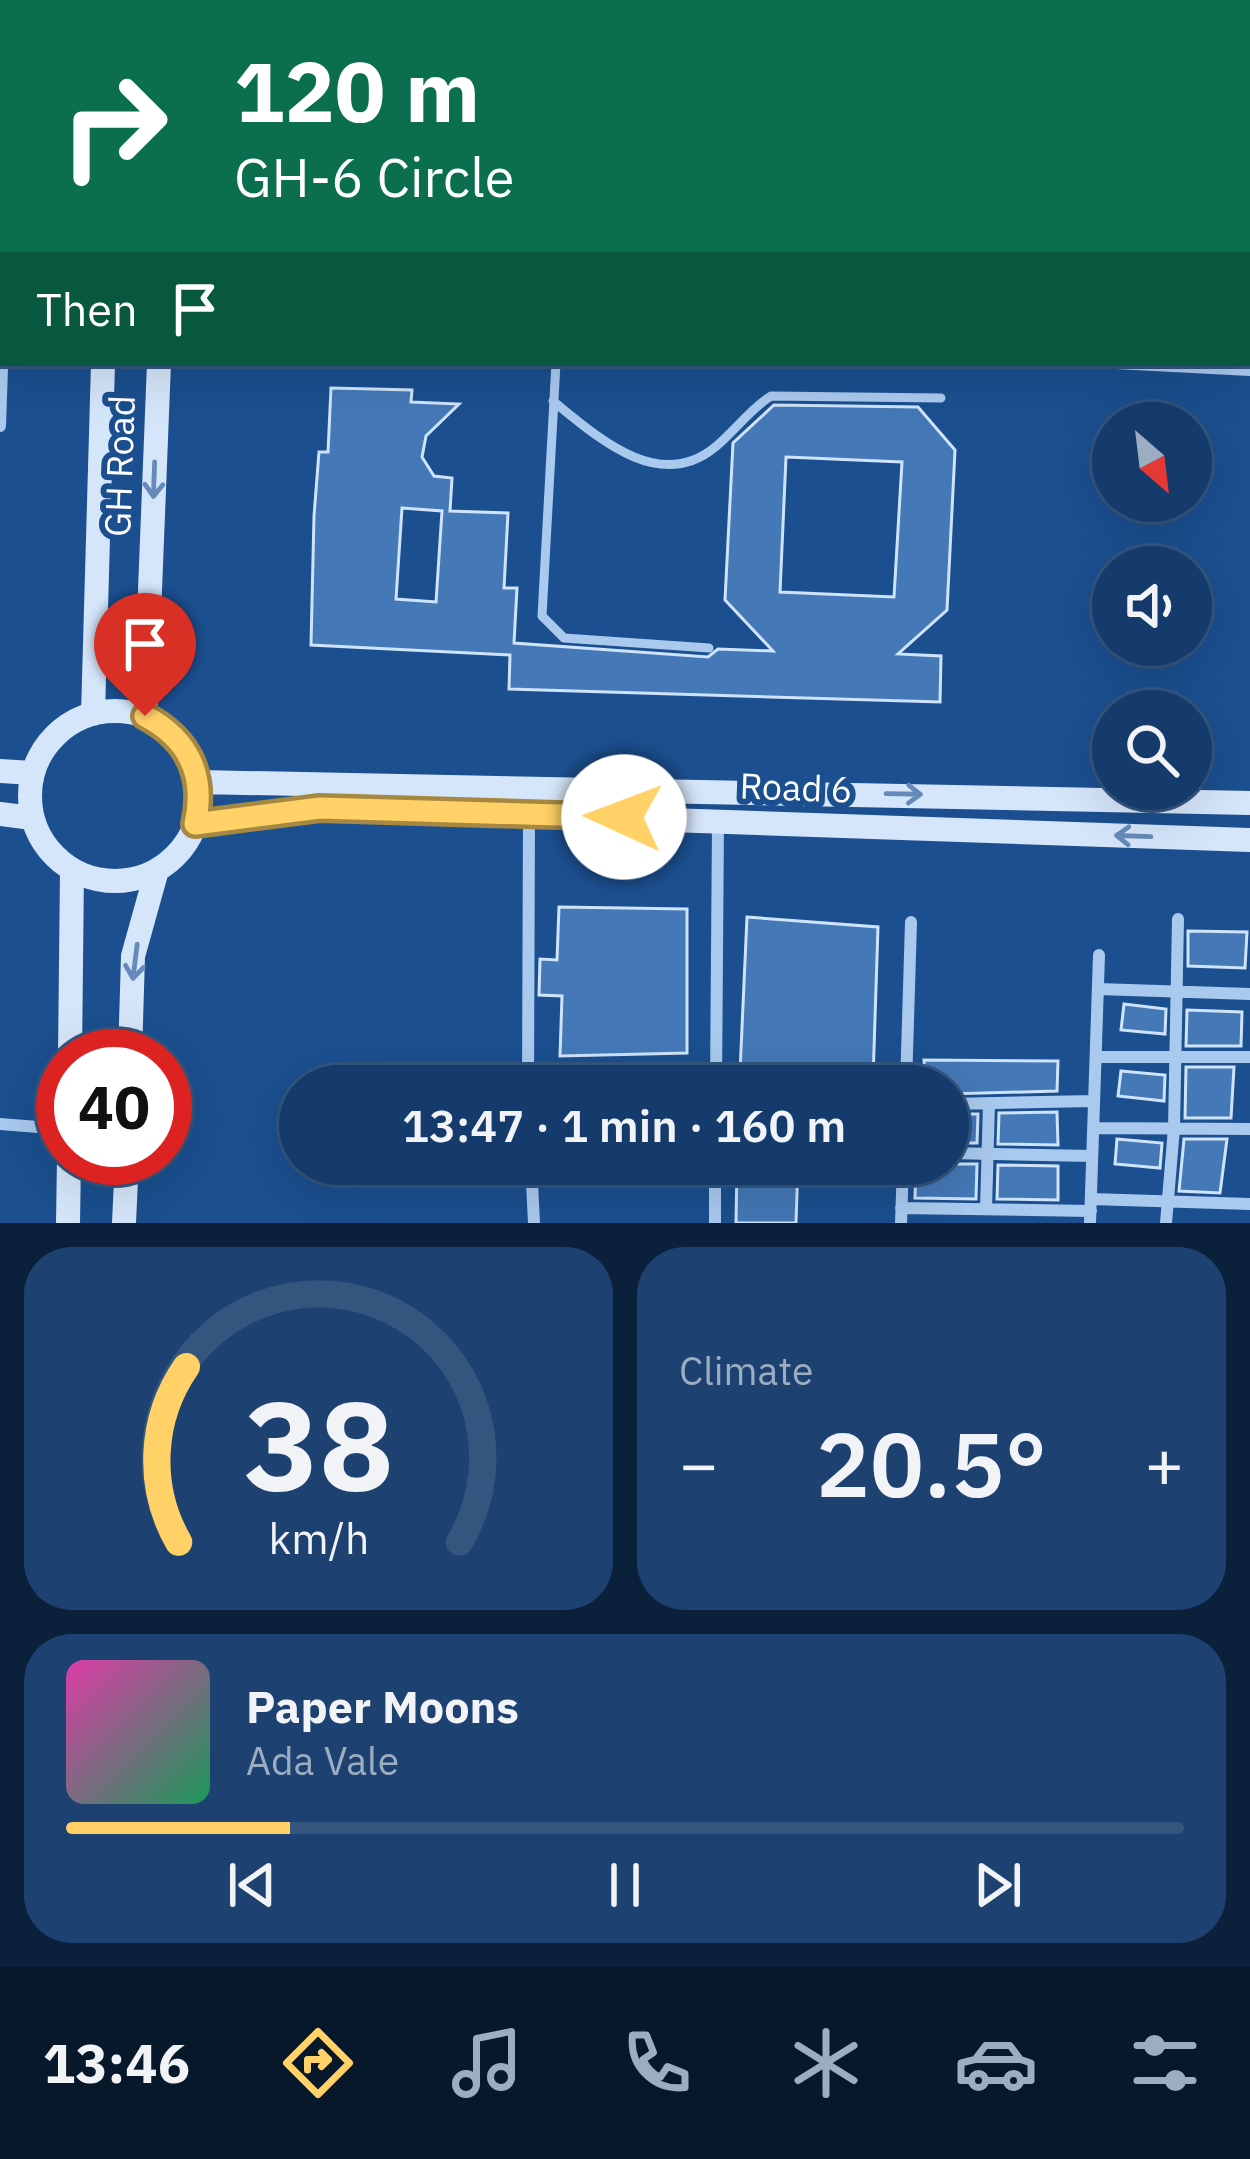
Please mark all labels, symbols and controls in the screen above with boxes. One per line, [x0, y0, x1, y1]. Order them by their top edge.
text: 120 m [234, 36, 480, 145]
icon: right [36, 48, 192, 204]
text: GH-6 Circle [234, 142, 514, 212]
icon: arrive [162, 276, 228, 342]
text: Then [36, 280, 138, 338]
street label: GH Road [93, 394, 145, 538]
north arrow [1092, 402, 1212, 522]
map controls [1092, 402, 1212, 810]
one-way arrow [142, 460, 165, 499]
button: sound [1092, 546, 1212, 666]
pin [94, 593, 196, 716]
icon: arrive [112, 611, 178, 677]
button: search [1092, 690, 1212, 810]
position arrow [561, 754, 687, 880]
street label: Road 6 [739, 762, 853, 812]
one-way arrow [884, 783, 923, 805]
one-way arrow [1114, 824, 1153, 847]
one-way arrow [123, 942, 145, 981]
speed limit sign: 40 [36, 1029, 192, 1185]
text: 13:47 · 1 min · 160 m [402, 1096, 846, 1154]
text: Climate [679, 1345, 813, 1396]
text: 38 [244, 1363, 393, 1525]
text: 20.5° [816, 1405, 1047, 1522]
text: − [679, 1420, 719, 1506]
text: + [1144, 1420, 1184, 1506]
text: km/h [268, 1509, 369, 1565]
text: Paper Moons [246, 1677, 519, 1735]
text: Ada Vale [246, 1735, 399, 1786]
icon: previous [219, 1852, 285, 1918]
icon: pause [592, 1852, 658, 1918]
icon: next [965, 1852, 1031, 1918]
icon: directions [276, 2021, 360, 2105]
icon: music [445, 2021, 529, 2105]
icon: phone [615, 2021, 699, 2105]
icon: climate [784, 2021, 868, 2105]
icon: car [954, 2021, 1038, 2105]
icon: filters [1123, 2021, 1207, 2105]
text: 13:46 [43, 2028, 190, 2098]

